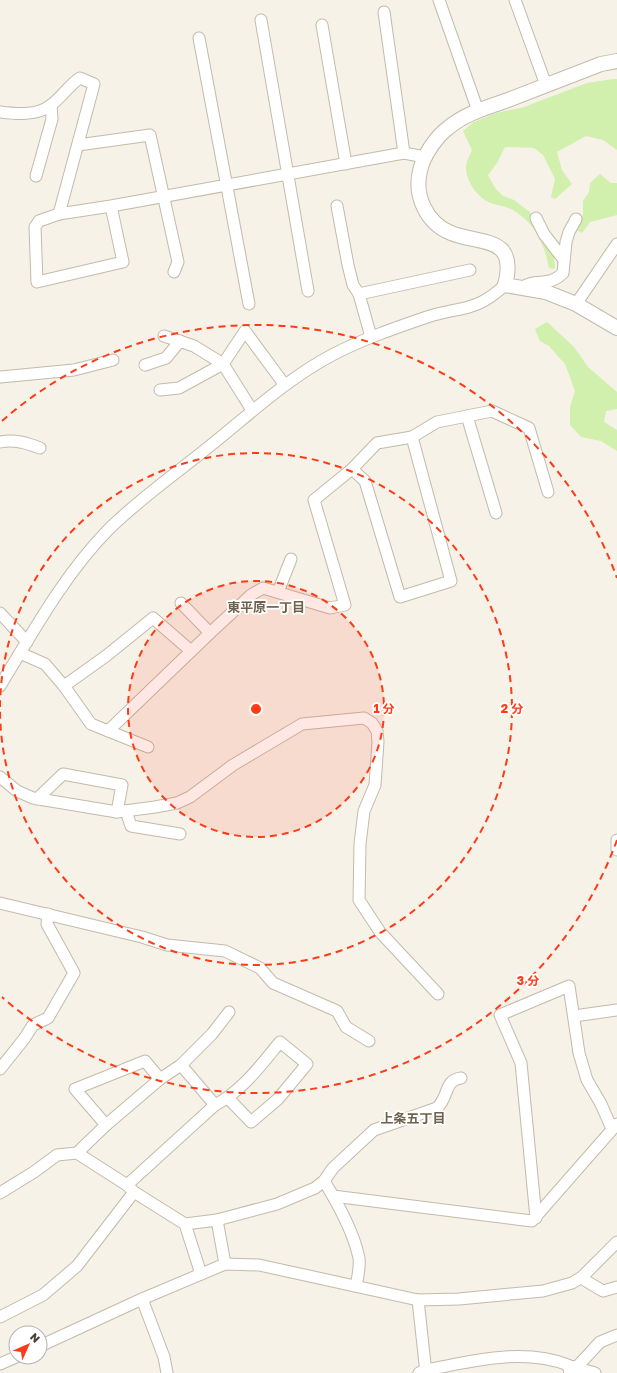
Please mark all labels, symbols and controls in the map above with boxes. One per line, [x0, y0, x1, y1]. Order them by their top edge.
district label: 東平原一丁目 [227, 599, 305, 615]
text: 1 分 [373, 701, 395, 716]
text: 2 分 [501, 701, 523, 716]
centre of rings [249, 702, 263, 716]
text: 3 分 [517, 973, 539, 988]
district label: 上条五丁目 [380, 1110, 446, 1126]
north arrow [8, 1325, 48, 1365]
text: N [28, 1330, 43, 1345]

